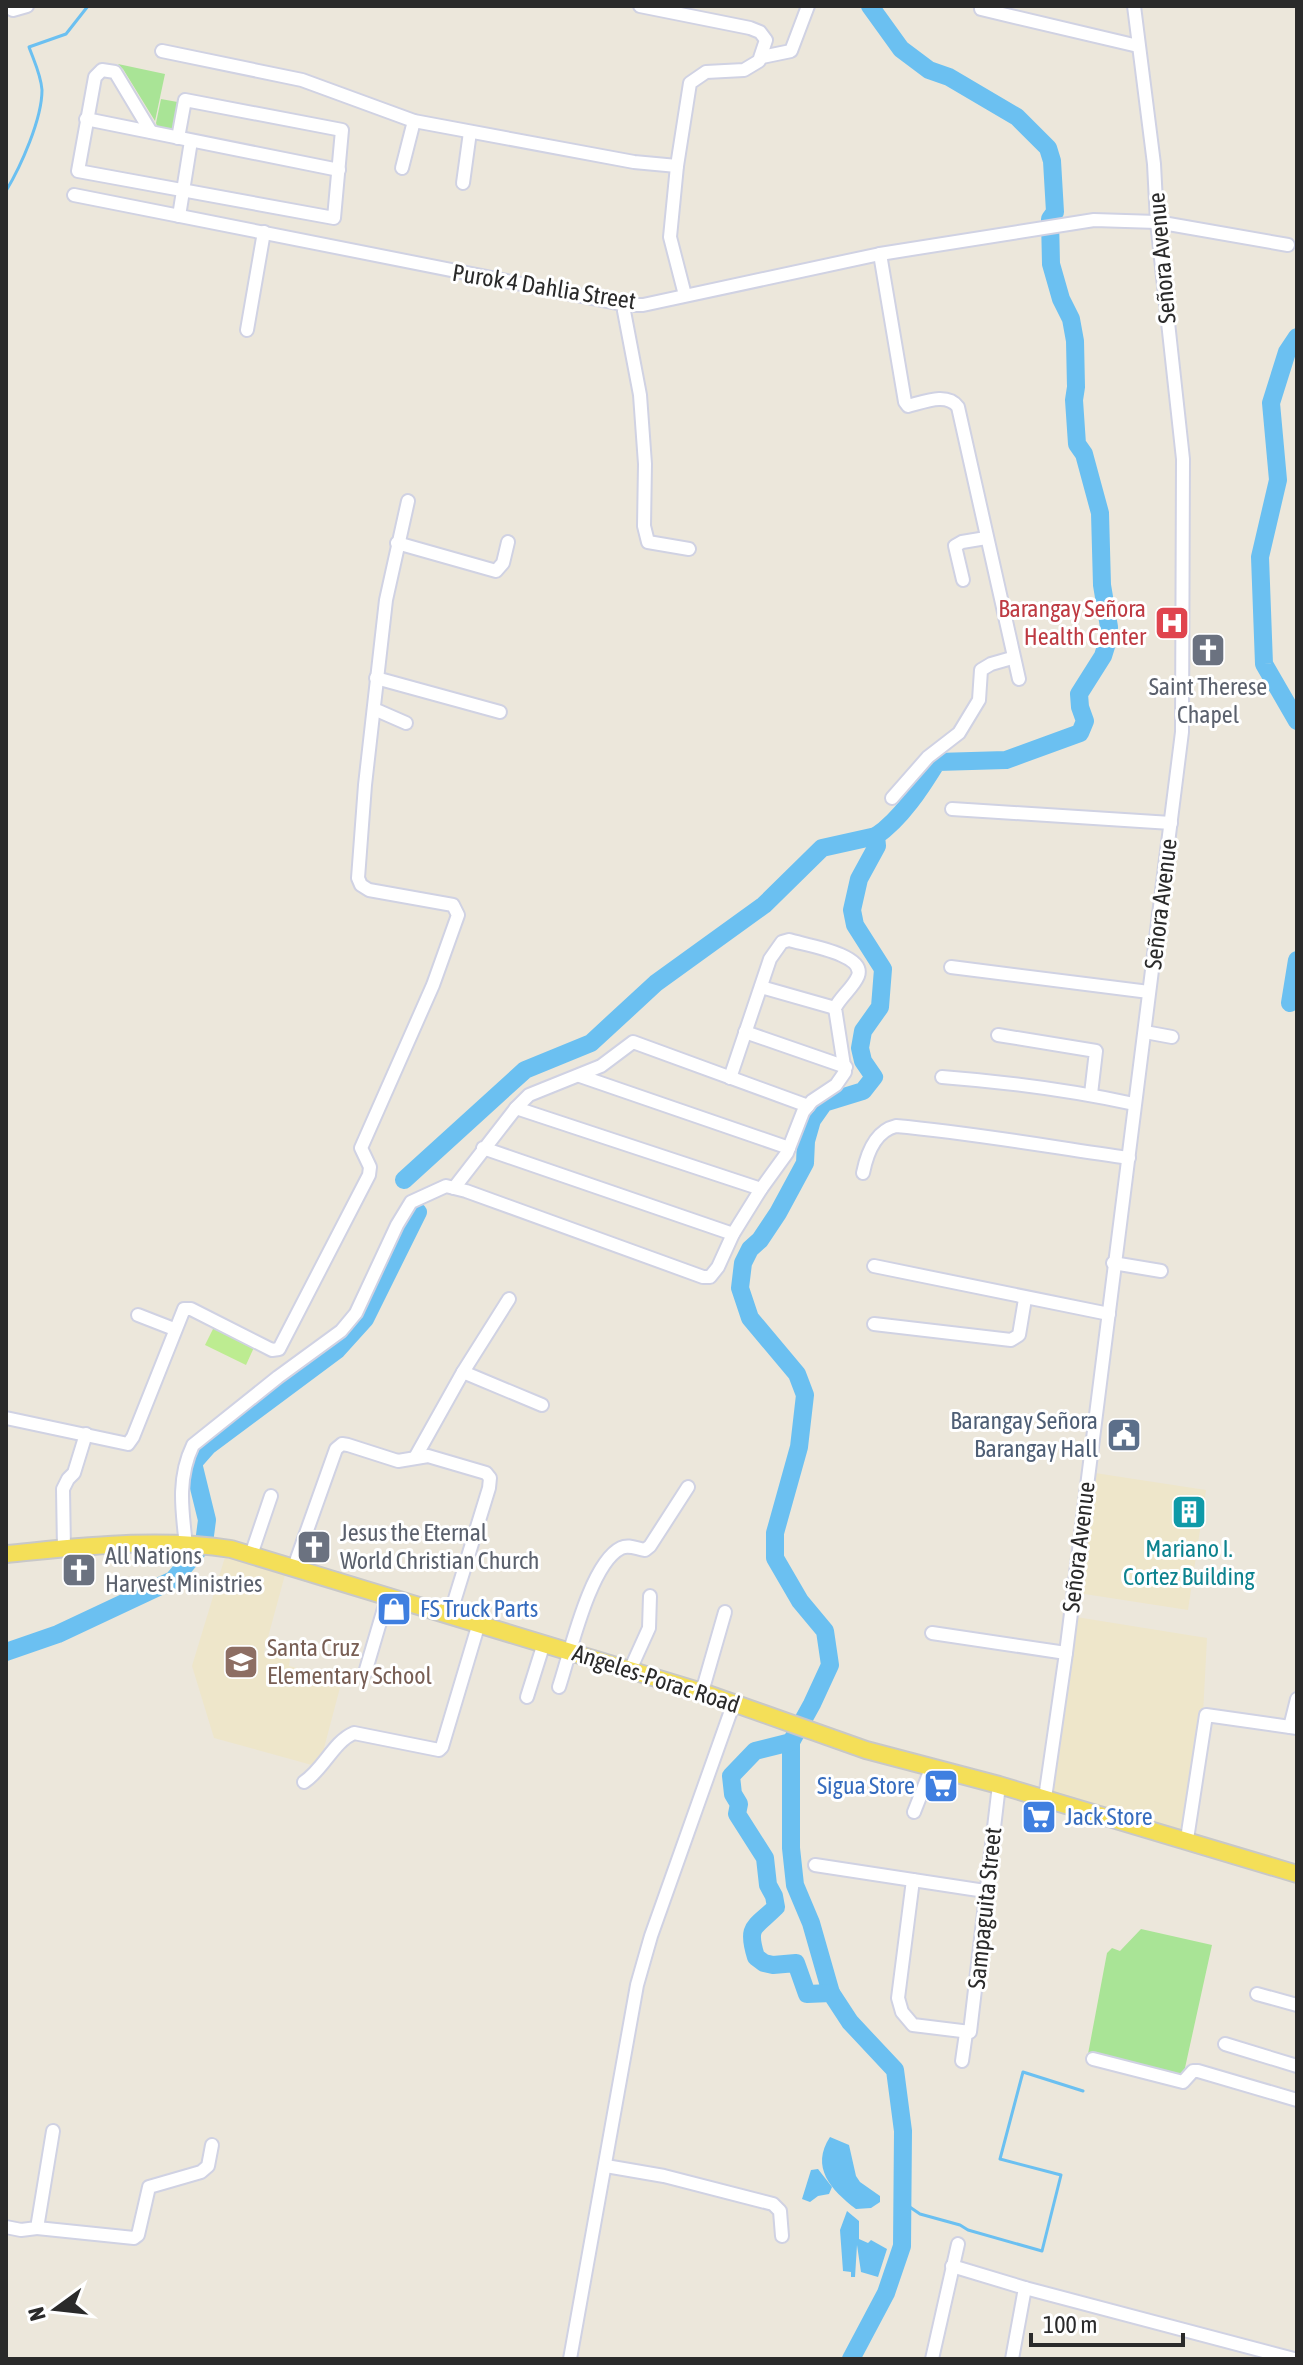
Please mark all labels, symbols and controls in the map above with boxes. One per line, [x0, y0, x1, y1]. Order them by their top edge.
street label: Señora Avenue [1142, 191, 1181, 325]
street label: Purok 4 Dahlia Street [450, 259, 638, 314]
place label: Barangay Señora Health Center [998, 595, 1147, 650]
hospital icon: Barangay Señora Health Center [1153, 604, 1191, 642]
church icon: Saint Therese Chapel [1189, 631, 1227, 669]
place label: Saint Therese Chapel [1149, 673, 1267, 728]
street label: Señora Avenue [1139, 837, 1182, 971]
place label: Barangay Señora Barangay Hall [950, 1407, 1099, 1462]
public building icon: Barangay Señora Barangay Hall [1105, 1416, 1143, 1454]
street label: Señora Avenue [1057, 1480, 1100, 1614]
building icon: Mariano I. Cortez Building [1170, 1493, 1208, 1531]
place label: Jesus the Eternal World Christian Church [340, 1519, 540, 1574]
church icon: Jesus the Eternal World Christian Church [295, 1528, 333, 1566]
place label: Mariano I. Cortez Building [1123, 1535, 1256, 1590]
place label: All Nations Harvest Ministries [105, 1542, 263, 1597]
church icon: All Nations Harvest Ministries [60, 1551, 98, 1589]
shop icon: FS Truck Parts [375, 1590, 413, 1628]
place label: FS Truck Parts [420, 1595, 538, 1622]
place label: Santa Cruz Elementary School [267, 1634, 433, 1689]
street label: Angeles-Porac Road [569, 1639, 743, 1718]
school or university icon: Santa Cruz Elementary School [222, 1643, 260, 1681]
supermarket icon: Sigua Store [922, 1767, 960, 1805]
place label: Sigua Store [817, 1772, 915, 1799]
supermarket icon: Jack Store [1020, 1798, 1058, 1836]
place label: Jack Store [1065, 1803, 1153, 1830]
street label: Sampaguita Street [963, 1826, 1006, 1990]
north arrow [16, 2269, 96, 2349]
scale bar [1031, 2297, 1183, 2347]
text: N [22, 2305, 51, 2324]
text: 100 m [1043, 2311, 1097, 2338]

